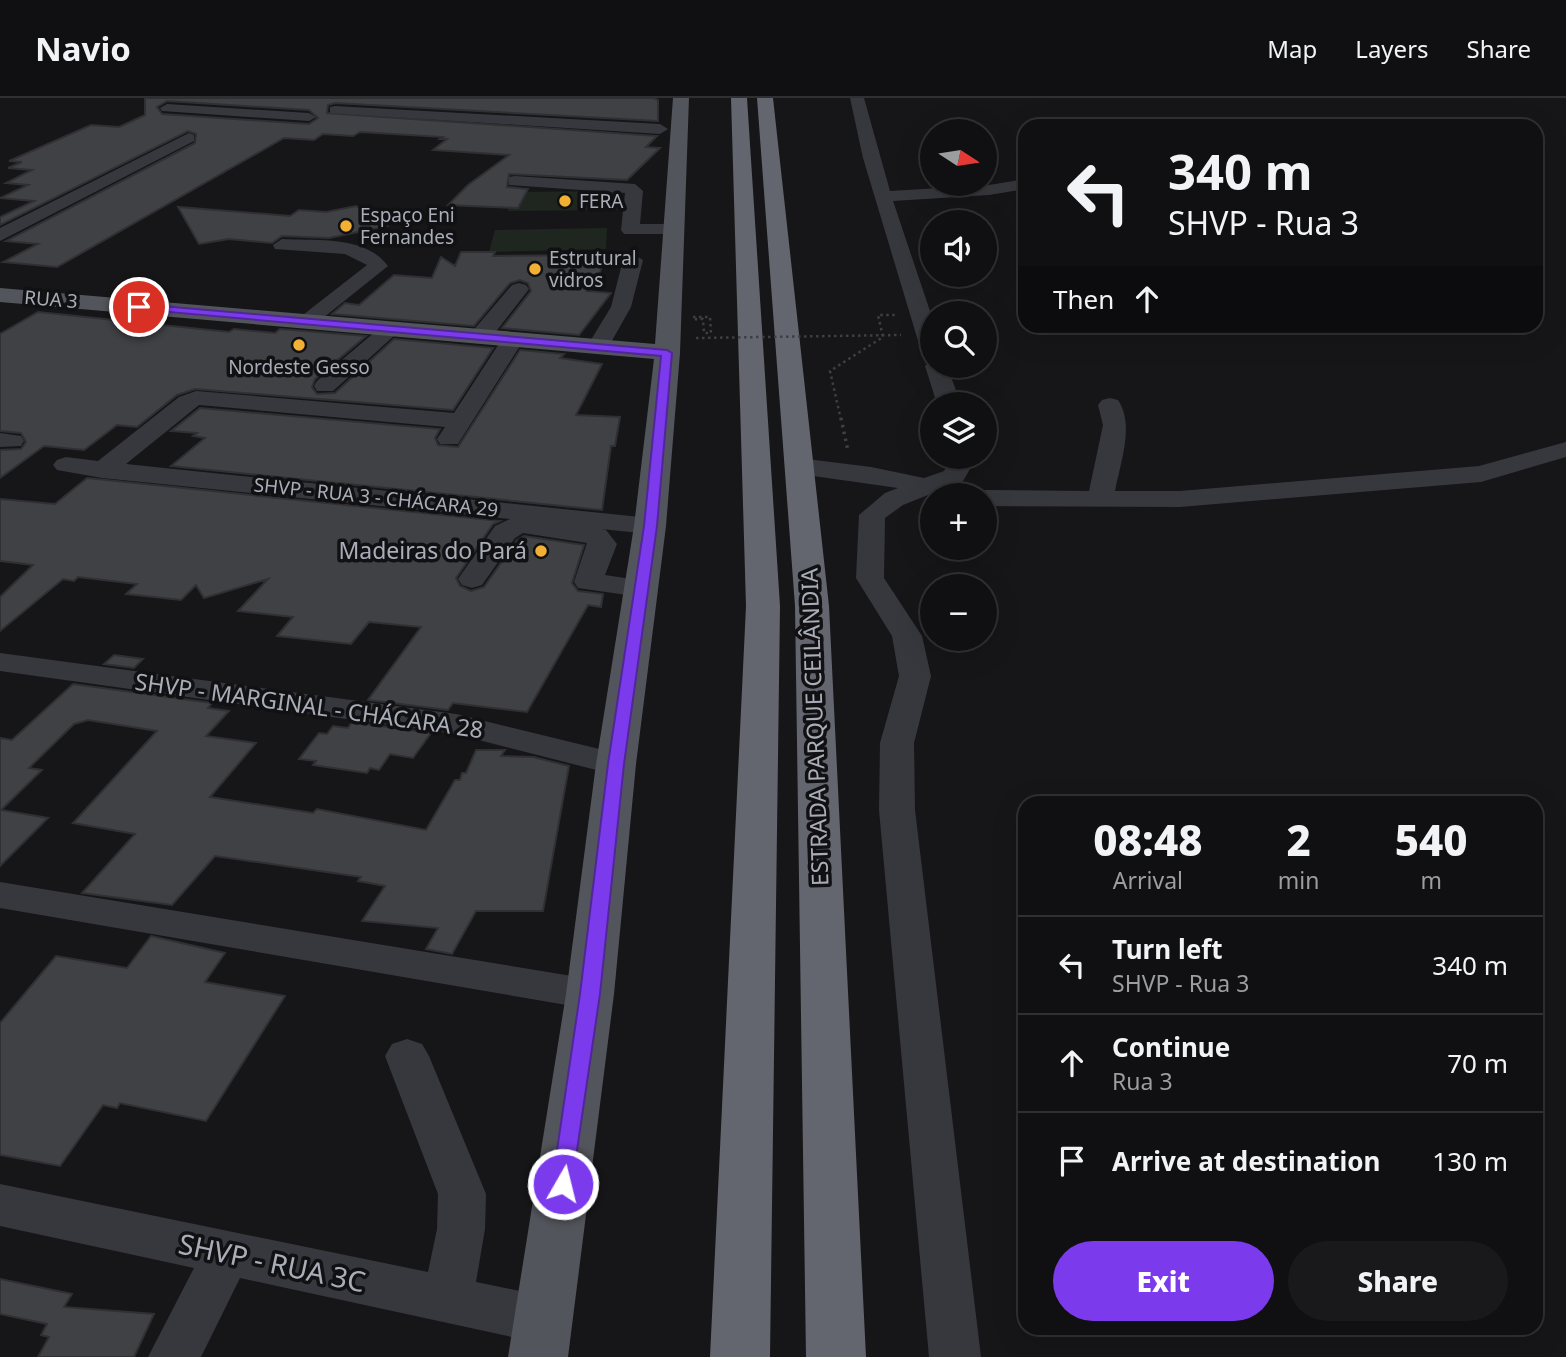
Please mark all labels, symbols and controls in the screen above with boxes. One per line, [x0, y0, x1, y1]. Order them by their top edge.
text: Navio [35, 26, 131, 71]
text: Map [1267, 32, 1317, 65]
text: Layers [1355, 32, 1429, 65]
text: Share [1467, 32, 1531, 65]
north arrow [920, 119, 998, 196]
map controls [920, 119, 997, 651]
text: 340 m [1168, 138, 1313, 204]
icon: left [1053, 147, 1144, 238]
place label: FERA [579, 188, 624, 214]
marker: FERA [557, 193, 573, 209]
text: SHVP - Rua 3 [1168, 201, 1359, 244]
place label: Espaço Eni Fernandes [360, 202, 455, 250]
button: sound [920, 210, 997, 287]
marker: Espaço Eni Fernandes [338, 218, 354, 234]
place label: Estrutural vidros [549, 245, 637, 293]
marker: Estrutural vidros [527, 261, 543, 277]
pin [109, 277, 169, 337]
icon: ahead [1128, 280, 1166, 318]
text: Then [1053, 281, 1114, 317]
street label: RUA 3 [23, 284, 79, 314]
icon: arrive [120, 288, 158, 326]
button: search [920, 301, 997, 378]
marker: Nordeste Gesso [291, 337, 307, 353]
place label: Nordeste Gesso [228, 354, 370, 380]
button: layers [920, 392, 997, 469]
street label: SHVP - RUA 3 - CHÁCARA 29 [253, 471, 499, 523]
button: + [920, 483, 997, 560]
place label: Madeiras do Pará [338, 534, 527, 566]
marker: Madeiras do Pará [533, 543, 549, 559]
street label: ESTRADA PARQUE CEILÂNDIA [792, 567, 836, 887]
button: − [920, 574, 997, 651]
street label: SHVP - MARGINAL - CHÁCARA 28 [133, 665, 485, 745]
text: 08:48 [1093, 811, 1202, 868]
text: 2 [1286, 811, 1311, 868]
text: 540 [1395, 811, 1468, 868]
text: Arrival [1113, 864, 1183, 896]
text: min [1278, 864, 1319, 896]
text: m [1420, 864, 1442, 896]
text: Turn left [1112, 931, 1223, 967]
icon: left [1053, 946, 1091, 984]
text: 340 m [1432, 947, 1508, 983]
text: SHVP - Rua 3 [1112, 967, 1249, 999]
text: Continue [1112, 1029, 1230, 1065]
icon: ahead [1053, 1044, 1091, 1082]
text: 70 m [1447, 1045, 1508, 1081]
text: Rua 3 [1112, 1065, 1173, 1097]
icon: arrive [1053, 1142, 1091, 1180]
text: Arrive at destination [1112, 1143, 1381, 1179]
text: 130 m [1432, 1143, 1508, 1179]
position arrow [526, 1147, 600, 1221]
street label: SHVP - RUA 3C [175, 1224, 369, 1300]
button: Exit [1053, 1241, 1274, 1321]
button: Share [1288, 1241, 1508, 1321]

